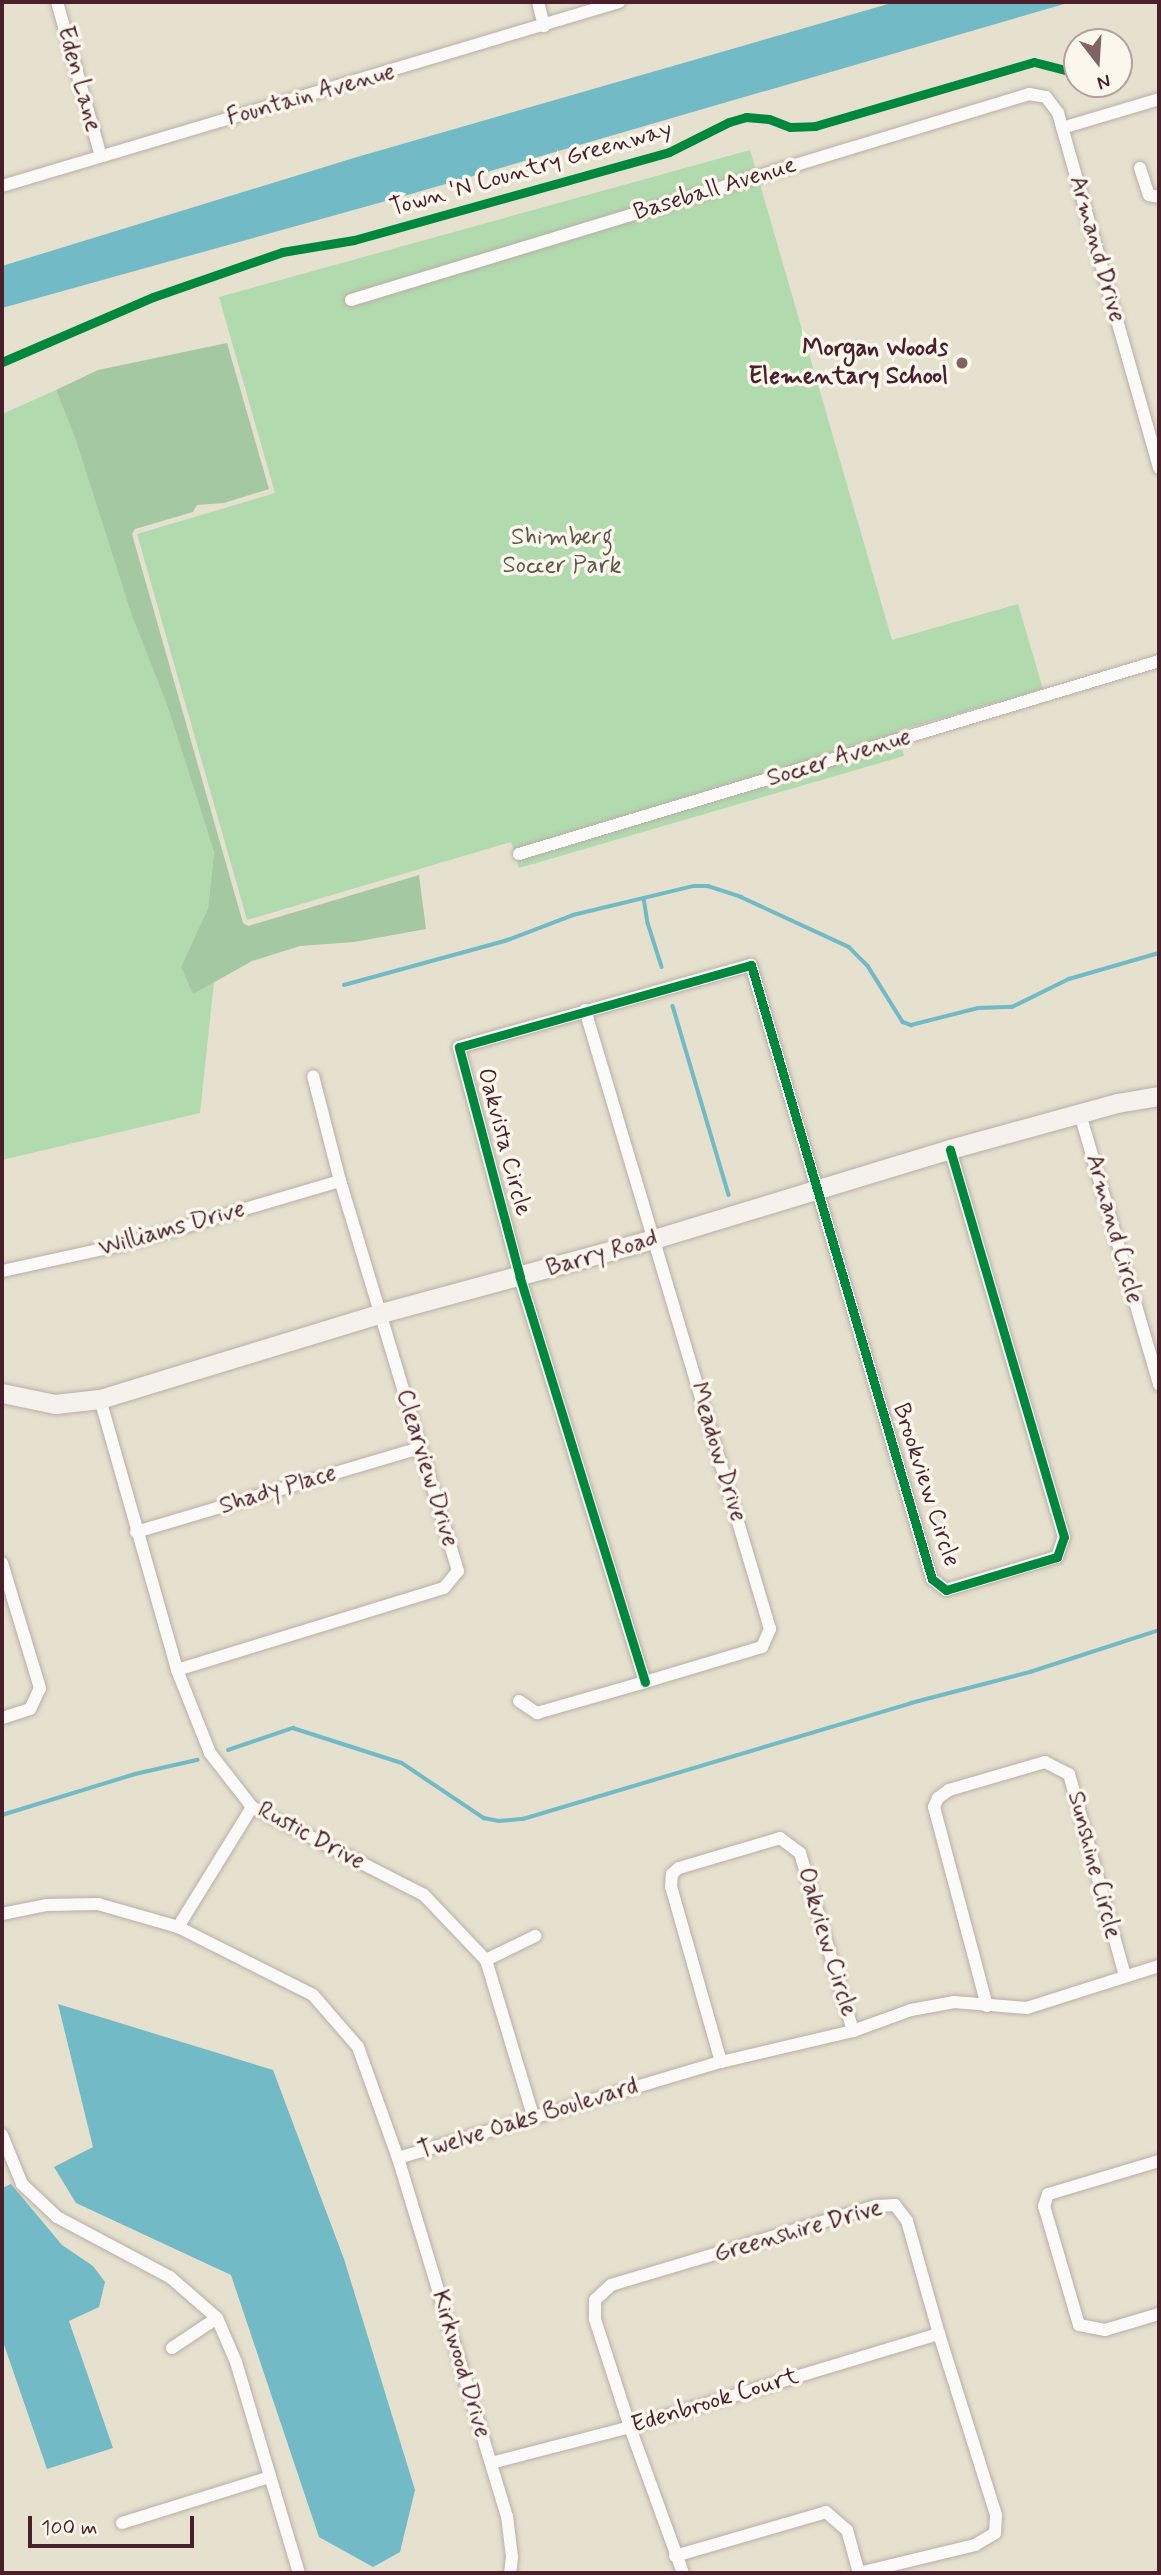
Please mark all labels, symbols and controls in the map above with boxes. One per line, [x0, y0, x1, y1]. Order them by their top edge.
street label: Eden Lane [50, 23, 108, 135]
north arrow [1063, 28, 1133, 98]
street label: Fountain Avenue [226, 58, 396, 132]
text: N [1094, 68, 1113, 95]
street label: Town 'N Country Greenway [388, 115, 674, 223]
street label: Baseball Avenue [630, 150, 800, 228]
street label: Armand Drive [1063, 173, 1131, 325]
place label: Morgan Woods Elementary School [749, 335, 948, 391]
marker: Morgan Woods Elementary School [954, 355, 970, 371]
park label: Shimberg Soccer Park [503, 524, 621, 580]
street label: Soccer Avenue [765, 723, 913, 793]
street label: Oakvista Circle [470, 1065, 538, 1219]
street label: Armand Circle [1079, 1150, 1149, 1308]
street label: Williams Drive [97, 1195, 247, 1263]
street label: Barry Road [543, 1224, 661, 1284]
street label: Meadow Drive [683, 1379, 753, 1525]
street label: Clearview Drive [390, 1387, 464, 1549]
street label: Brookview Circle [886, 1400, 966, 1570]
street label: Shady Place [216, 1458, 340, 1522]
street label: Sunshine Circle [1060, 1788, 1128, 1942]
street label: Rustic Drive [253, 1796, 369, 1876]
street label: Oakview Circle [791, 1864, 863, 2020]
street label: Twelve Oaks Boulevard [415, 2072, 641, 2166]
street label: Greenshire Drive [712, 2194, 884, 2268]
street label: Kirkwood Drive [425, 2288, 497, 2440]
street label: Edenbrook Court [631, 2363, 799, 2439]
scale bar [32, 2502, 198, 2546]
text: 100 m [41, 2514, 97, 2542]

